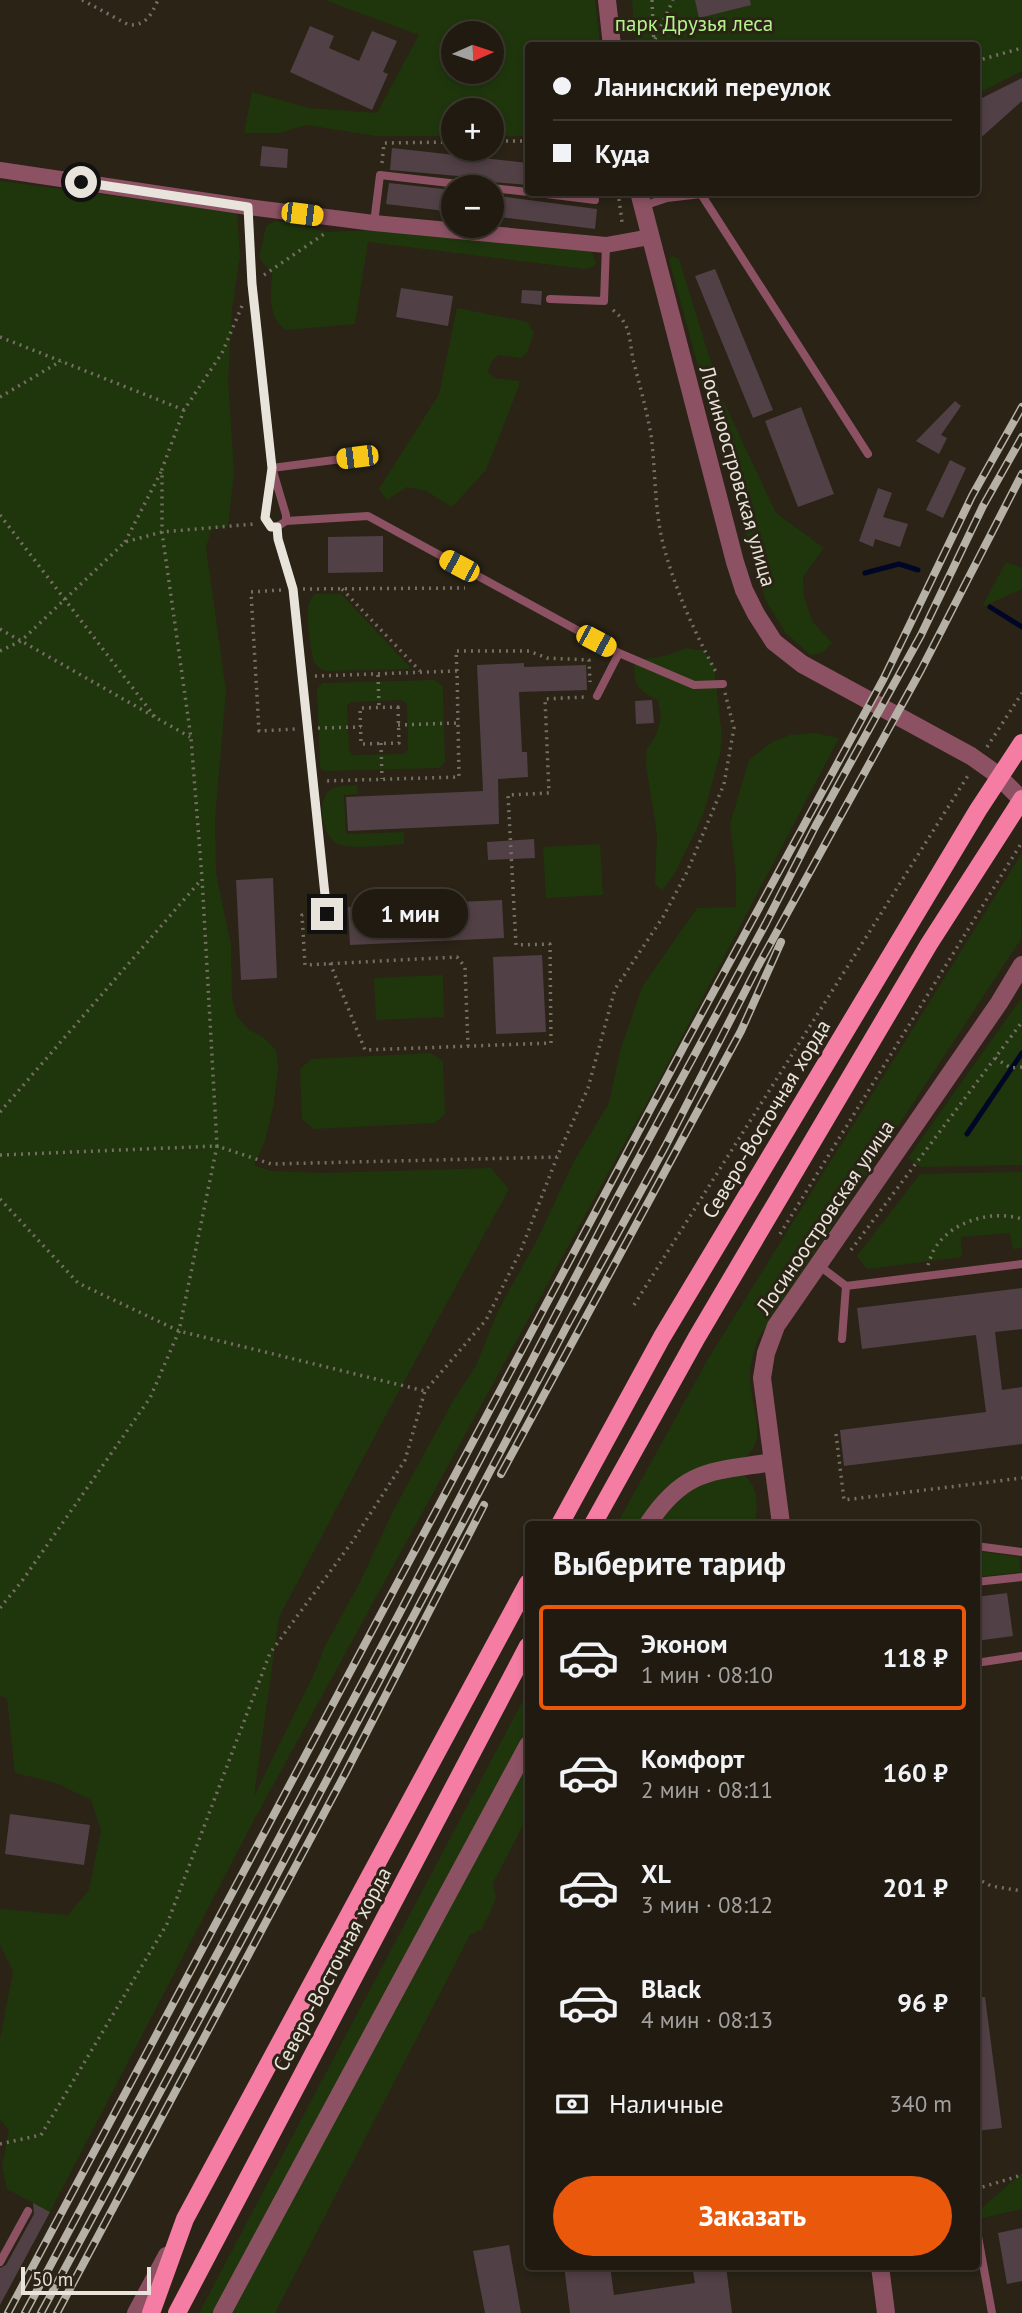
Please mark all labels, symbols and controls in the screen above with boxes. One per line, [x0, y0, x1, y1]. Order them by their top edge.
park label: парк Друзья леса [615, 10, 773, 37]
north arrow [441, 21, 504, 84]
map controls [441, 21, 504, 238]
text: Ланинский переулок [595, 70, 831, 103]
button: + [441, 98, 504, 161]
text: Куда [595, 137, 650, 170]
route start [65, 166, 97, 198]
button: − [441, 175, 504, 238]
car [280, 201, 325, 227]
street label: Лосиноостровская улица [693, 361, 782, 590]
car [335, 444, 380, 470]
car [436, 547, 483, 585]
car [573, 622, 620, 660]
callout: 1 мин [352, 890, 467, 939]
route end [311, 898, 343, 930]
text: 1 мин [380, 899, 440, 928]
street label: Северо-Восточная хорда [696, 1015, 836, 1223]
street label: Лосиноостровская улица [749, 1115, 900, 1320]
text: Выберите тариф [553, 1542, 786, 1584]
icon: car [557, 1626, 620, 1689]
text: Эконом [641, 1627, 728, 1660]
text: 118 ₽ [882, 1641, 948, 1674]
text: 1 мин · 08:10 [641, 1660, 773, 1689]
icon: car [557, 1741, 620, 1804]
text: Комфорт [641, 1742, 744, 1775]
text: 160 ₽ [882, 1756, 948, 1789]
text: 2 мин · 08:11 [641, 1775, 773, 1804]
icon: car [557, 1856, 620, 1919]
text: XL [641, 1857, 671, 1890]
street label: Северо-Восточная хорда [267, 1862, 397, 2076]
text: 201 ₽ [882, 1871, 948, 1904]
text: 3 мин · 08:12 [641, 1890, 773, 1919]
icon: car [557, 1971, 620, 2034]
text: Black [641, 1972, 701, 2005]
text: 96 ₽ [897, 1986, 948, 2019]
text: 4 мин · 08:13 [641, 2005, 773, 2034]
icon: cash [553, 2085, 591, 2123]
text: Наличные [609, 2087, 724, 2120]
text: 340 m [890, 2089, 952, 2118]
button: Заказать [553, 2176, 952, 2256]
scale bar [21, 2264, 150, 2296]
text: 50 m [32, 2267, 73, 2291]

